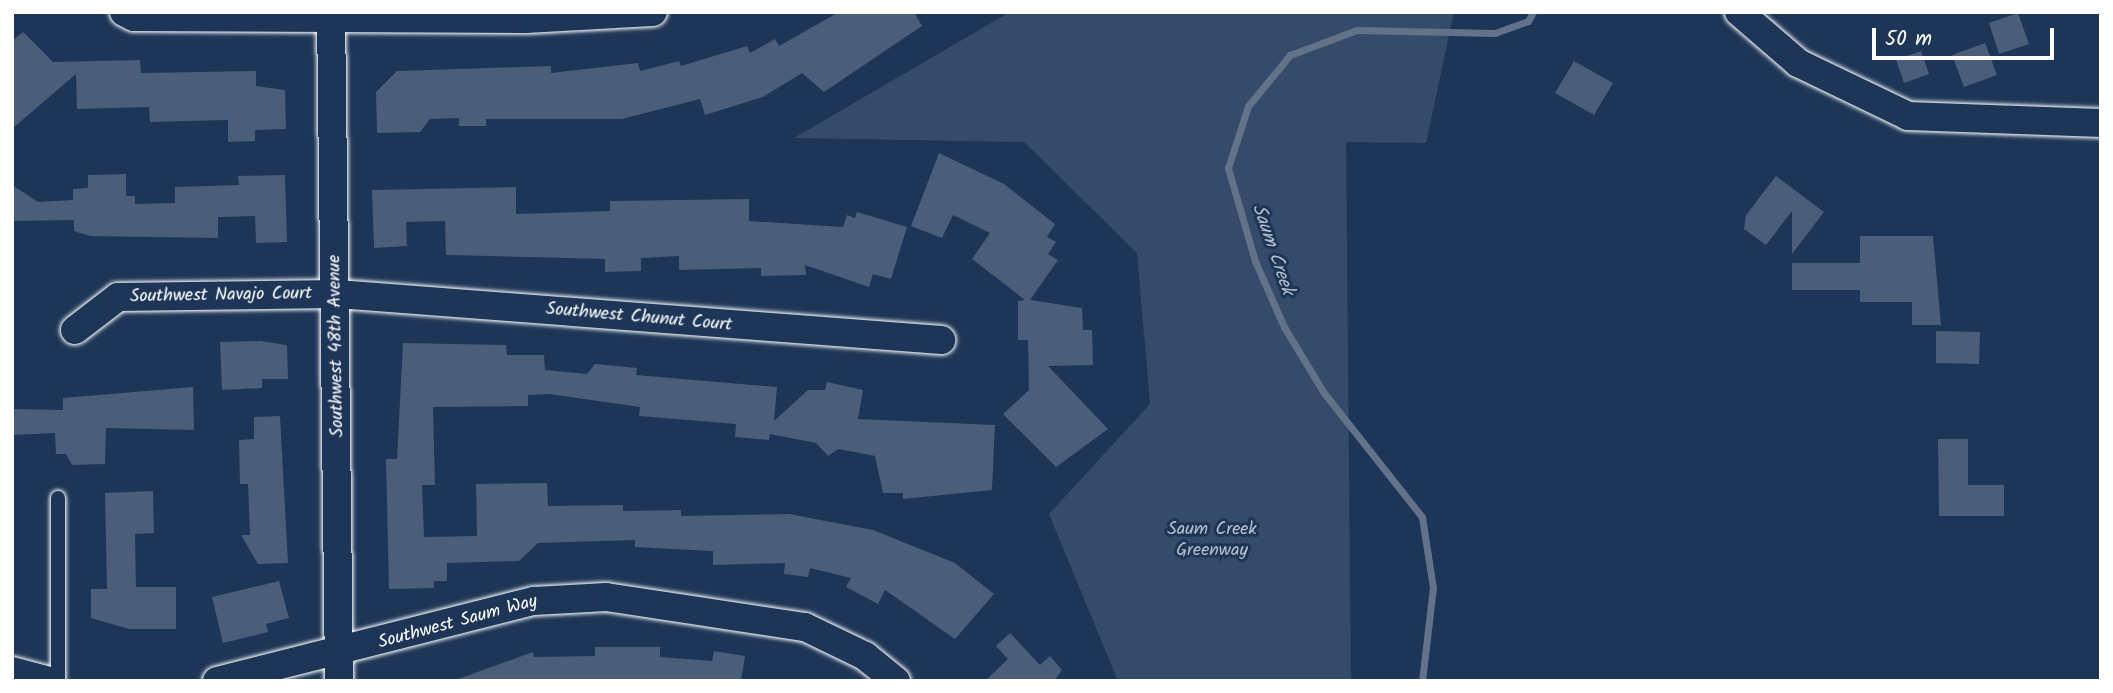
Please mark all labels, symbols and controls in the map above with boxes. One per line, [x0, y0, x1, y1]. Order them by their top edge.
scale bar [1875, 14, 2057, 58]
text: 50 m [1885, 23, 1932, 56]
water label: Saum Creek [1246, 202, 1298, 298]
street label: Southwest 48th Avenue [325, 255, 349, 437]
street label: Southwest Navajo Court [130, 284, 312, 308]
street label: Southwest Chunut Court [545, 299, 733, 337]
park label: Saum Creek Greenway [1167, 520, 1257, 562]
street label: Southwest Saum Way [376, 591, 540, 655]

